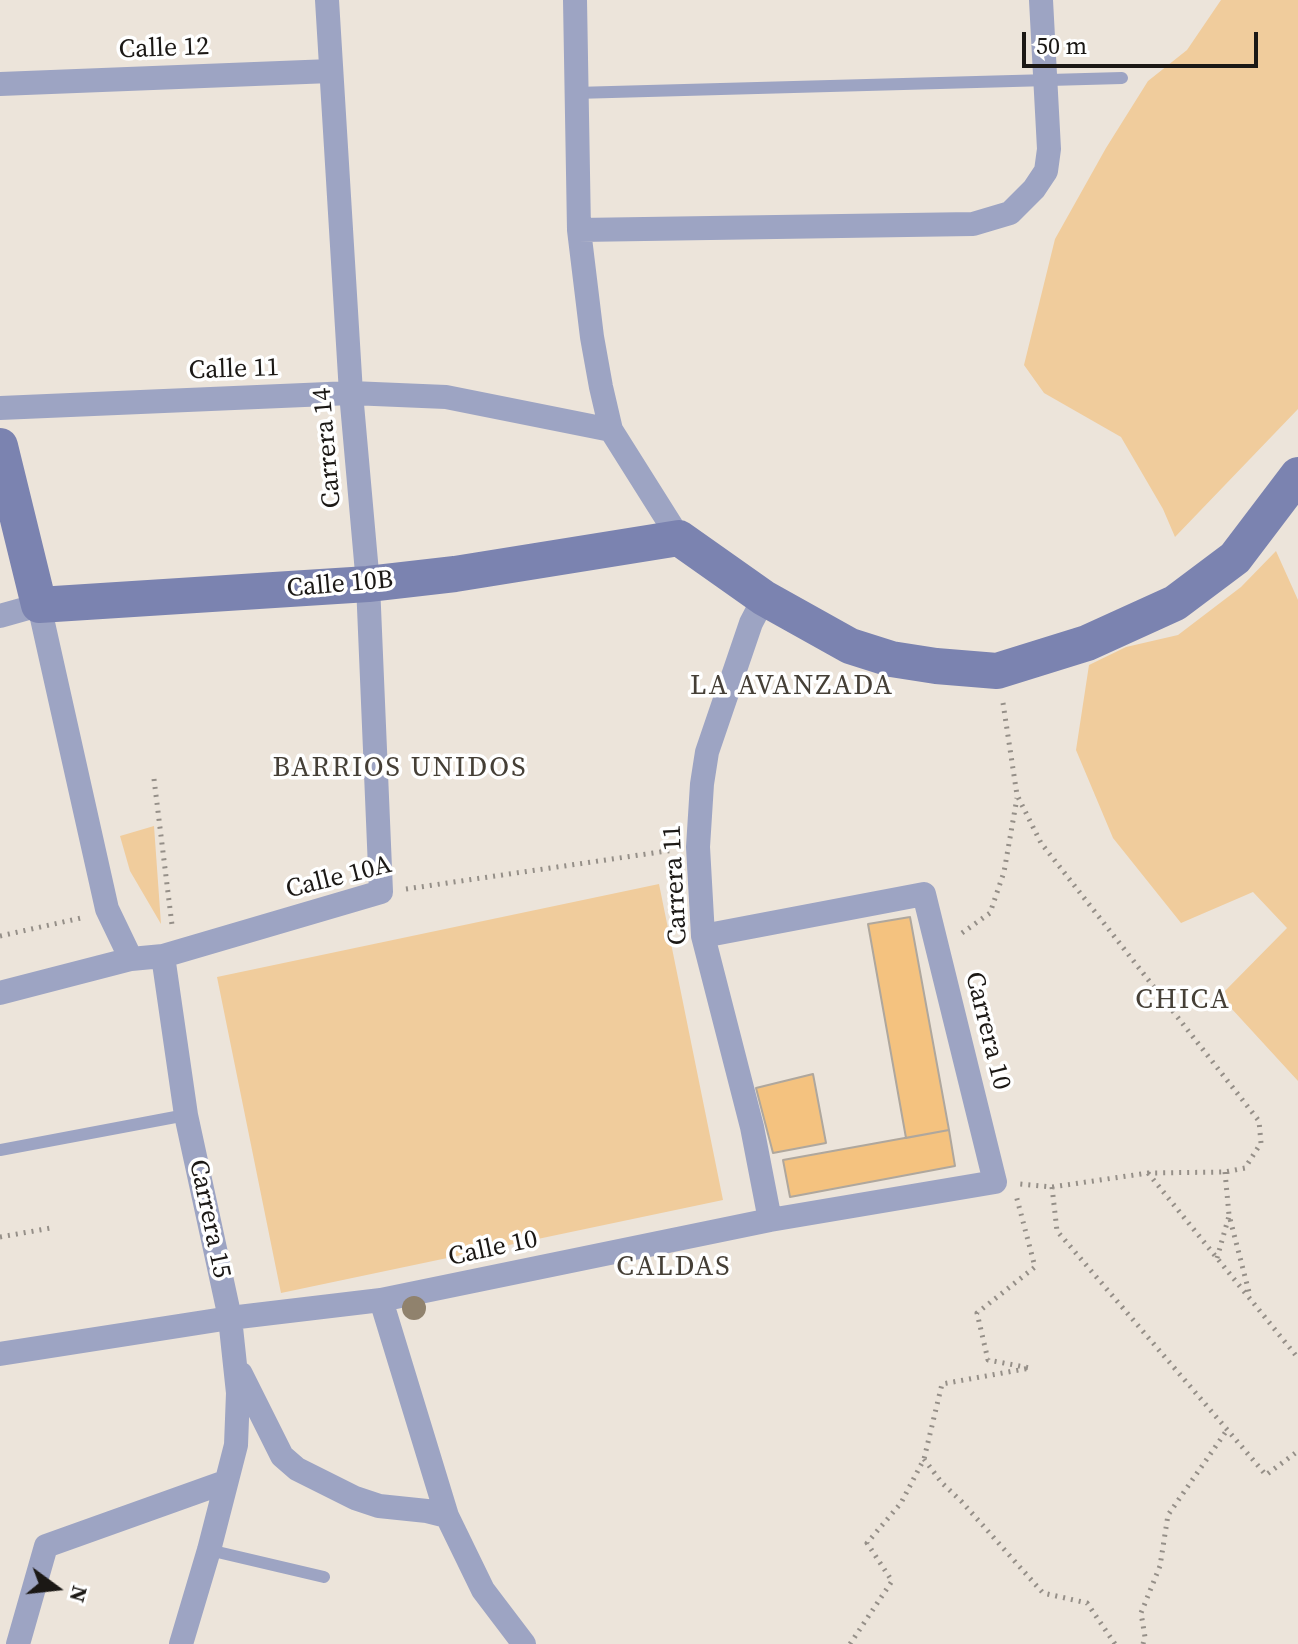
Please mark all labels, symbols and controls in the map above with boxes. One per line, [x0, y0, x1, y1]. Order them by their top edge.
scale bar [1026, 16, 1262, 66]
text: 50 m [1036, 29, 1087, 62]
street label: Calle 12 [118, 32, 210, 66]
street label: Calle 11 [188, 353, 280, 387]
street label: Carrera 14 [307, 387, 349, 509]
street label: Calle 10B [285, 565, 395, 605]
district label: LA AVANZADA [690, 670, 894, 704]
district label: BARRIOS UNIDOS [273, 752, 527, 786]
street label: Carrera 11 [657, 824, 695, 946]
street label: Calle 10A [283, 850, 395, 906]
street label: Carrera 10 [957, 969, 1017, 1093]
district label: CHICA [1135, 984, 1231, 1018]
street label: Carrera 15 [181, 1157, 237, 1281]
street label: Calle 10 [446, 1224, 540, 1274]
district label: CALDAS [616, 1251, 732, 1285]
north arrow [16, 1548, 96, 1628]
text: N [63, 1583, 96, 1606]

